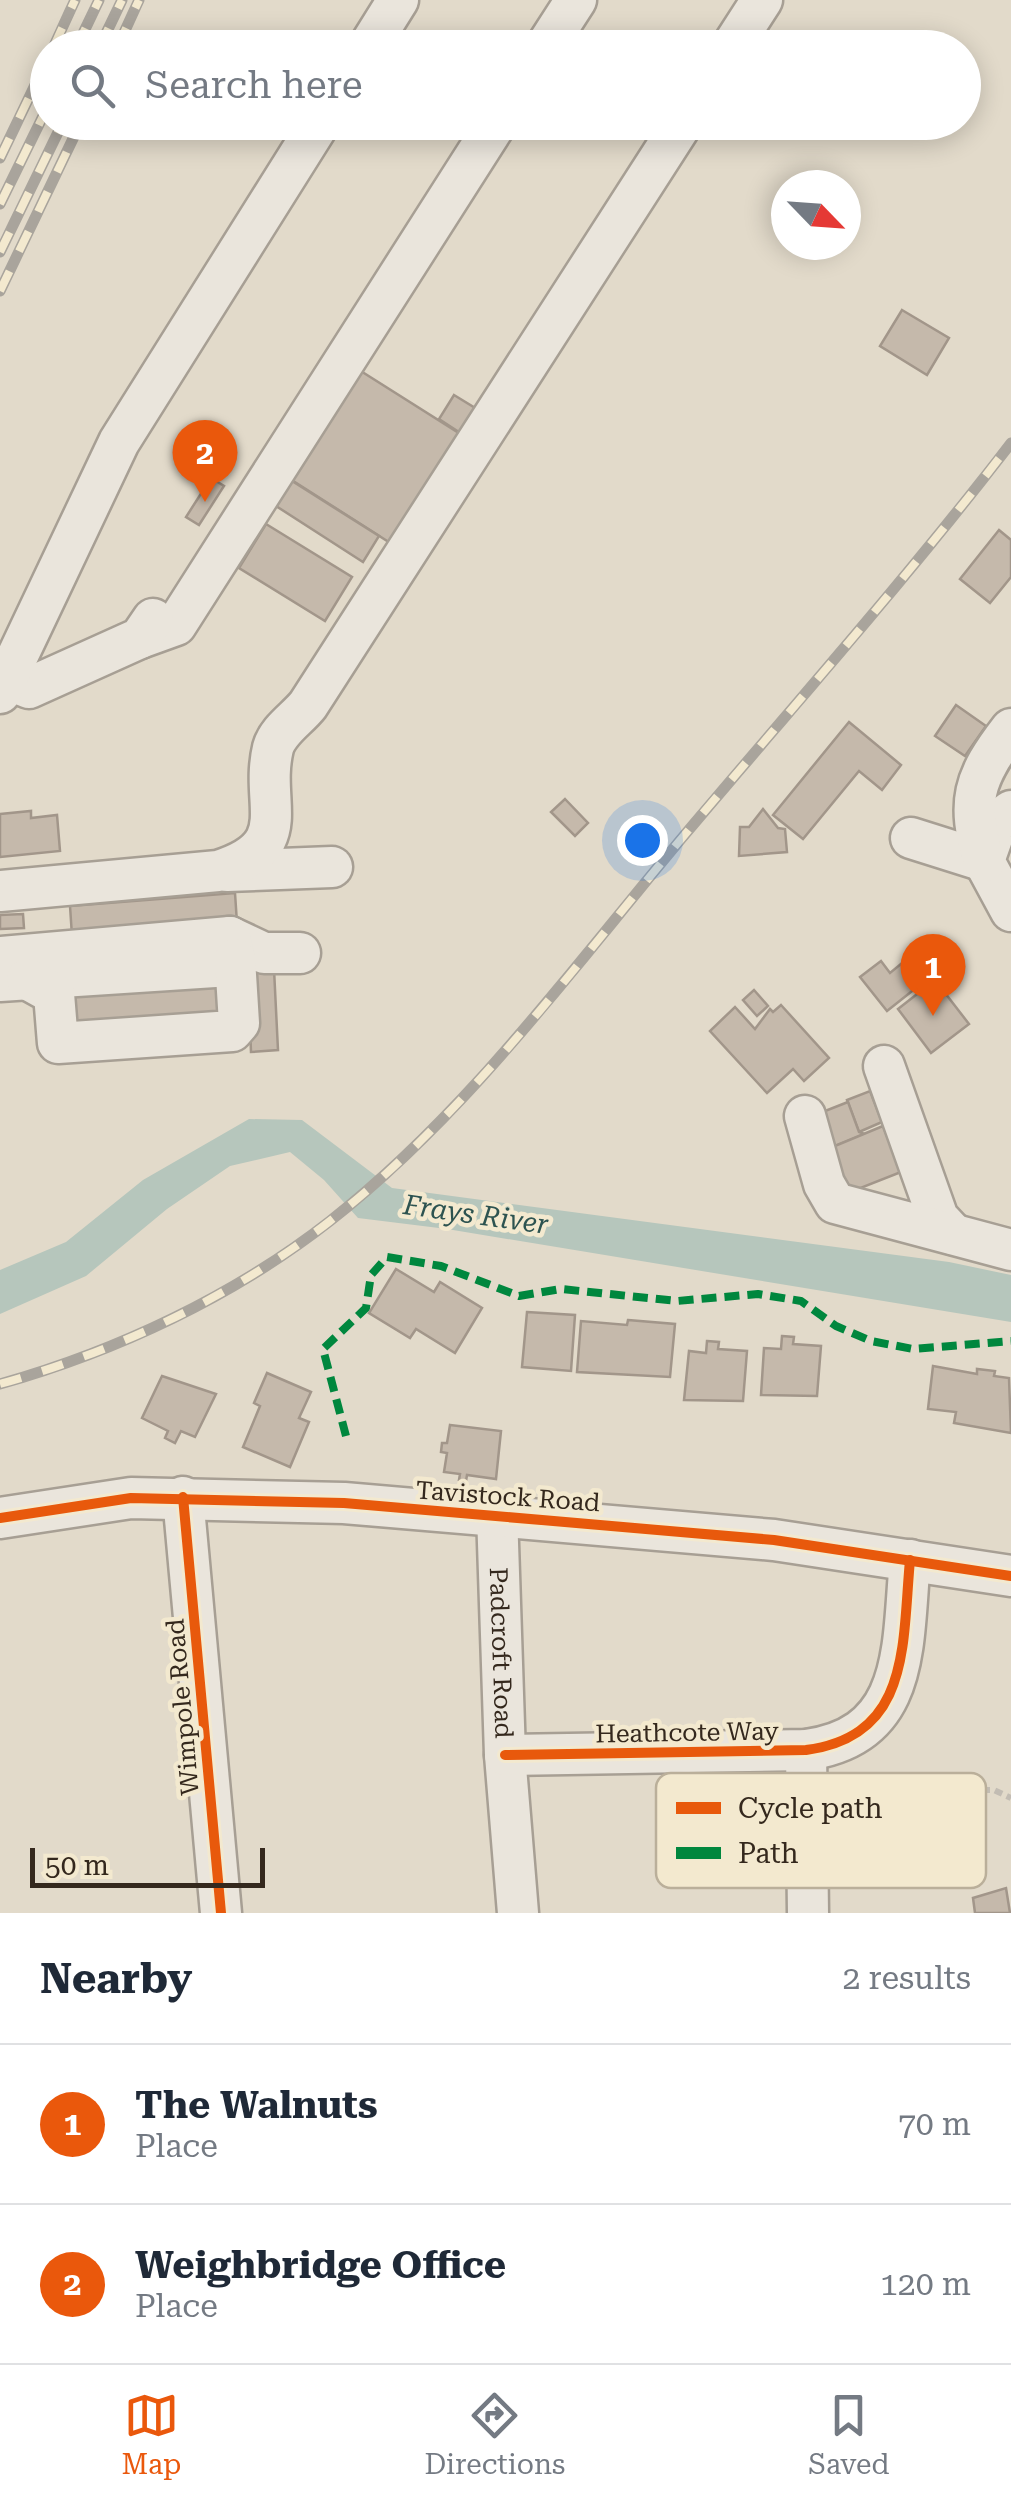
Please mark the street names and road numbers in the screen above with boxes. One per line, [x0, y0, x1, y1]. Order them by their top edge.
street label: Tavistock Road [415, 1476, 601, 1517]
street label: Padcroft Road [484, 1567, 518, 1739]
street label: Wimpole Road [160, 1618, 205, 1796]
street label: Heathcote Way [595, 1716, 779, 1749]

